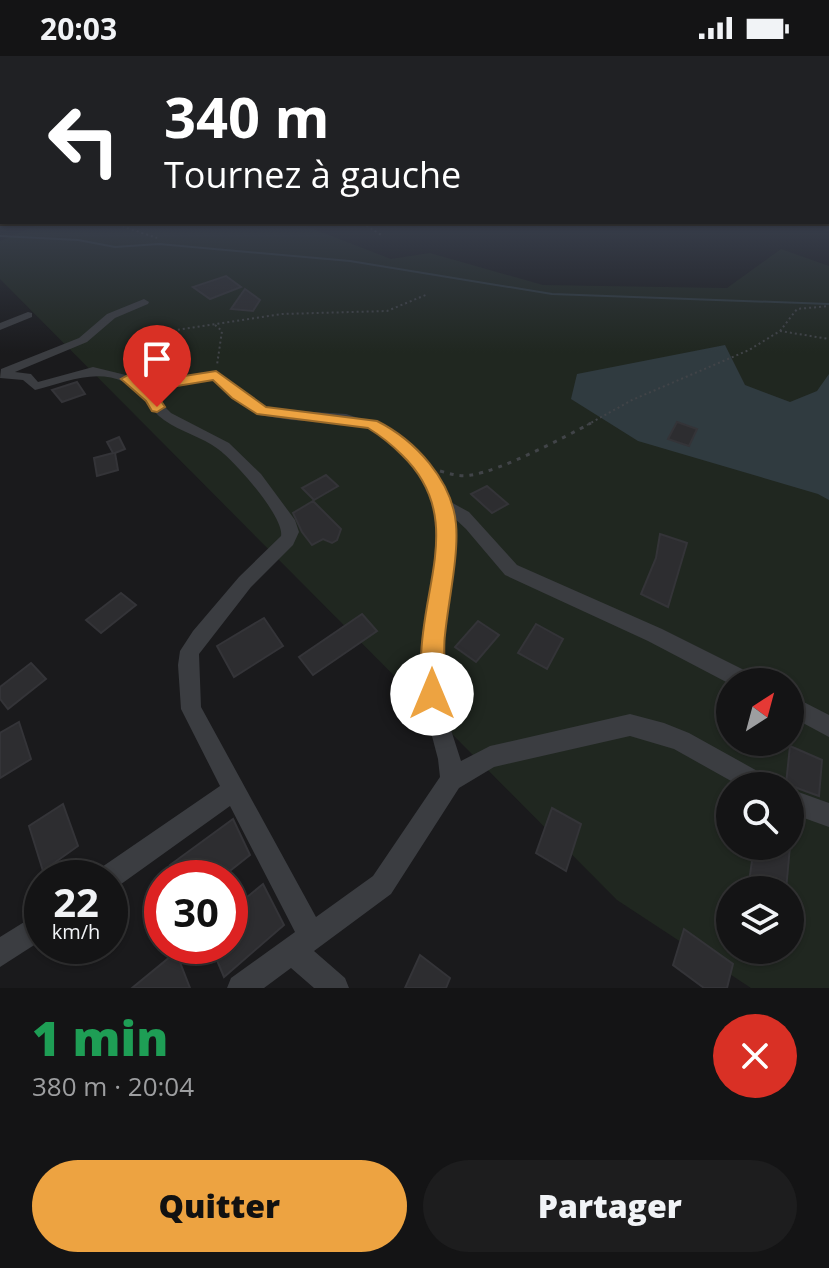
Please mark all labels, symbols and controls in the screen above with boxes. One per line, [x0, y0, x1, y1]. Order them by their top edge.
text: 20:03 [40, 8, 117, 49]
text: 340 m [164, 78, 330, 154]
icon: left [32, 88, 136, 192]
text: Tournez à gauche [164, 150, 461, 199]
pin [123, 325, 191, 407]
icon: arrive [135, 337, 179, 381]
position arrow [390, 652, 474, 736]
north arrow [716, 668, 804, 756]
map controls [716, 668, 804, 964]
button: search [716, 772, 804, 860]
speed limit sign: 30 [144, 860, 248, 964]
text: 22 [53, 874, 99, 929]
button: layers [716, 876, 804, 964]
text: km/h [52, 918, 100, 945]
text: 1 min [32, 1005, 168, 1070]
button: close [713, 1014, 797, 1098]
text: 380 m · 20:04 [32, 1068, 194, 1104]
button: Quitter [32, 1160, 407, 1252]
button: Partager [423, 1160, 797, 1252]

